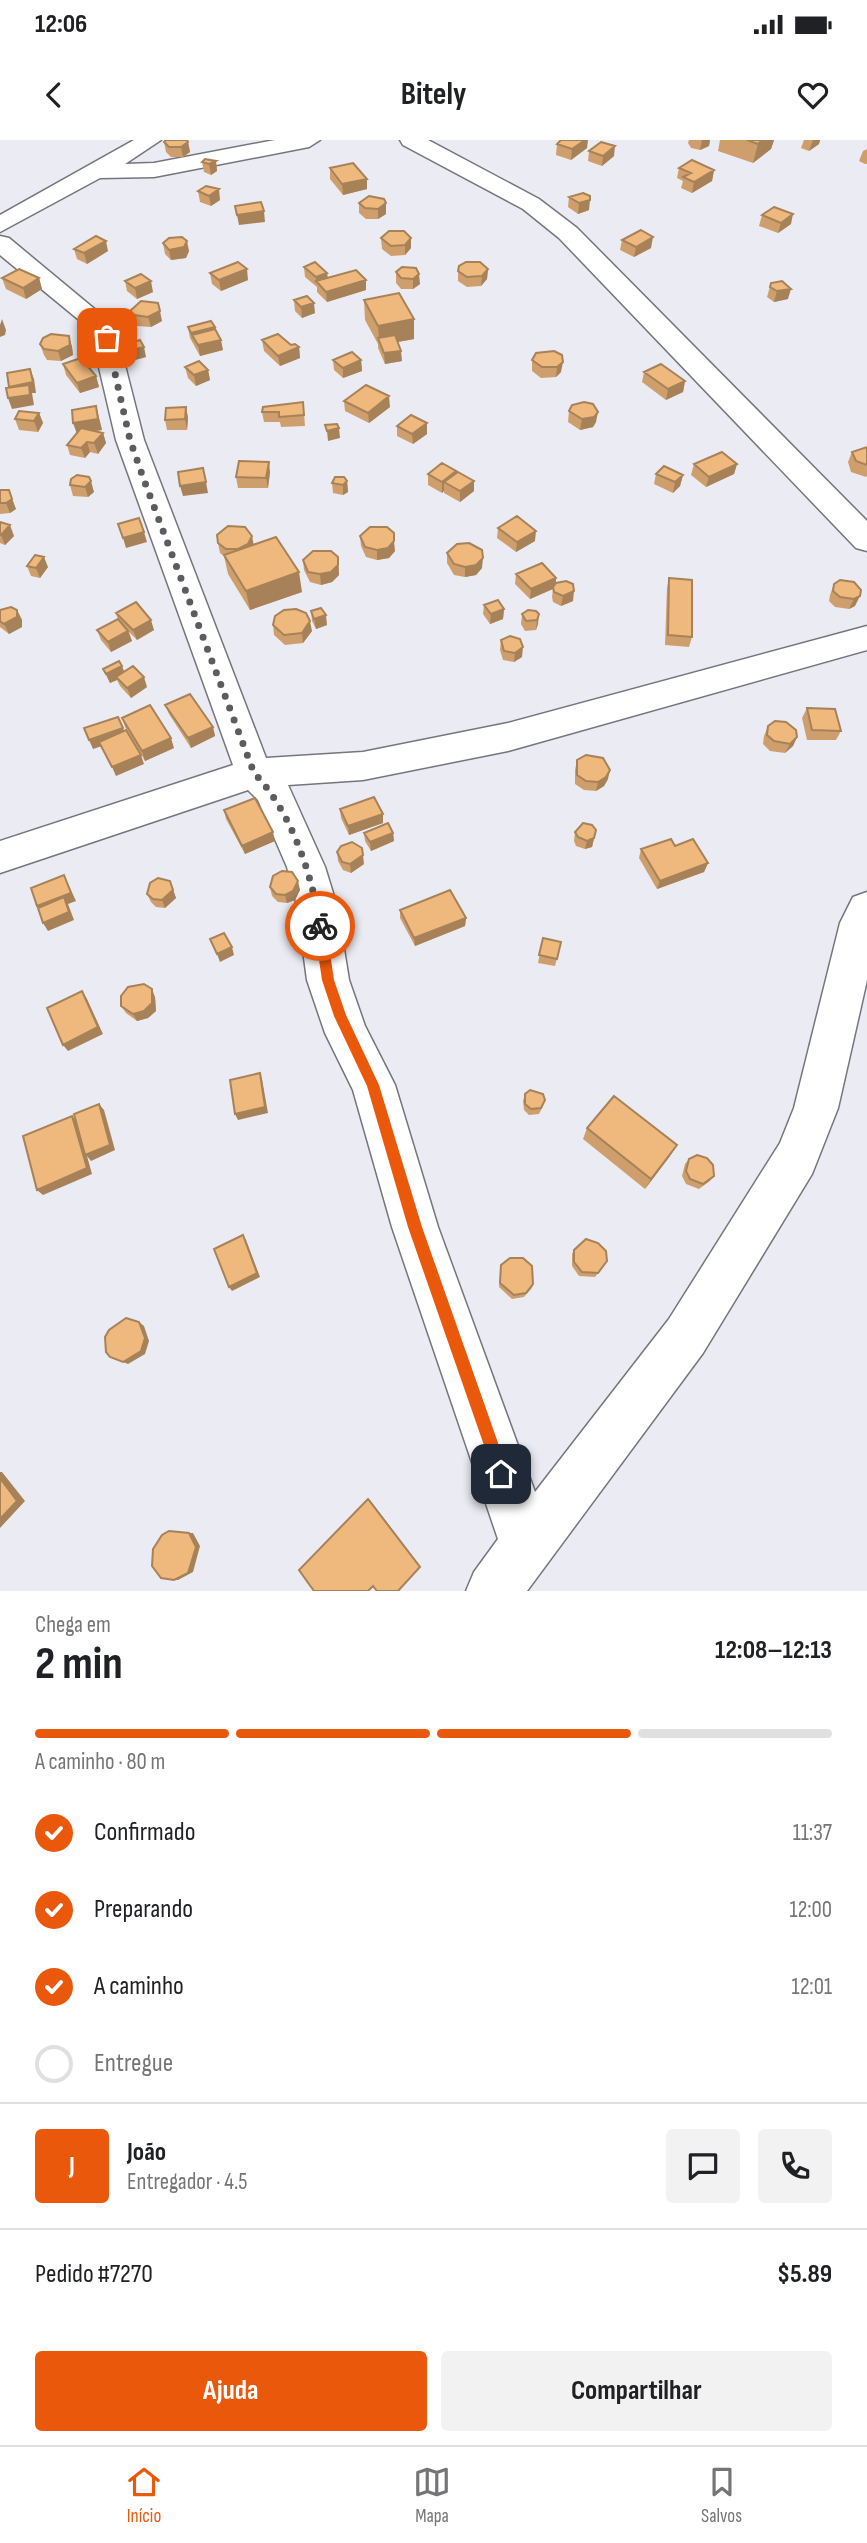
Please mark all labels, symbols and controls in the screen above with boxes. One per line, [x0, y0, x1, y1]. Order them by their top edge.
text: 12:06 [35, 9, 87, 40]
text: Bitely [401, 75, 466, 114]
icon: back [35, 76, 73, 114]
icon: heart [794, 76, 832, 114]
pin [77, 308, 137, 368]
icon: bag [88, 319, 126, 357]
courier [285, 891, 355, 961]
icon: bike [301, 907, 339, 945]
pin [471, 1444, 531, 1504]
icon: home [482, 1455, 520, 1493]
text: Chega em [35, 1611, 111, 1639]
text: 12:08–12:13 [715, 1635, 832, 1666]
text: 2 min [35, 1637, 123, 1692]
text: A caminho · 80 m [35, 1748, 165, 1776]
icon: check [35, 1814, 73, 1852]
text: Confirmado [94, 1817, 195, 1848]
text: 11:37 [793, 1819, 832, 1847]
icon: check [35, 1891, 73, 1929]
text: Preparando [94, 1894, 193, 1925]
text: 12:00 [789, 1896, 832, 1924]
icon: check [35, 1968, 73, 2006]
text: A caminho [94, 1971, 184, 2002]
text: 12:01 [792, 1973, 832, 2001]
text: Entregue [94, 2048, 173, 2079]
button: chat [666, 2129, 740, 2203]
button: phone [758, 2129, 832, 2203]
text: João [127, 2137, 166, 2168]
text: J [69, 2151, 75, 2182]
text: Entregador · 4.5 [127, 2168, 247, 2196]
text: Pedido #7270 [35, 2259, 153, 2290]
text: $5.89 [777, 2259, 832, 2290]
button: Ajuda [35, 2351, 427, 2431]
button: Compartilhar [441, 2351, 832, 2431]
tab: Início [125, 2463, 163, 2528]
tab: Mapa [413, 2463, 451, 2528]
tab: Salvos [701, 2463, 742, 2528]

